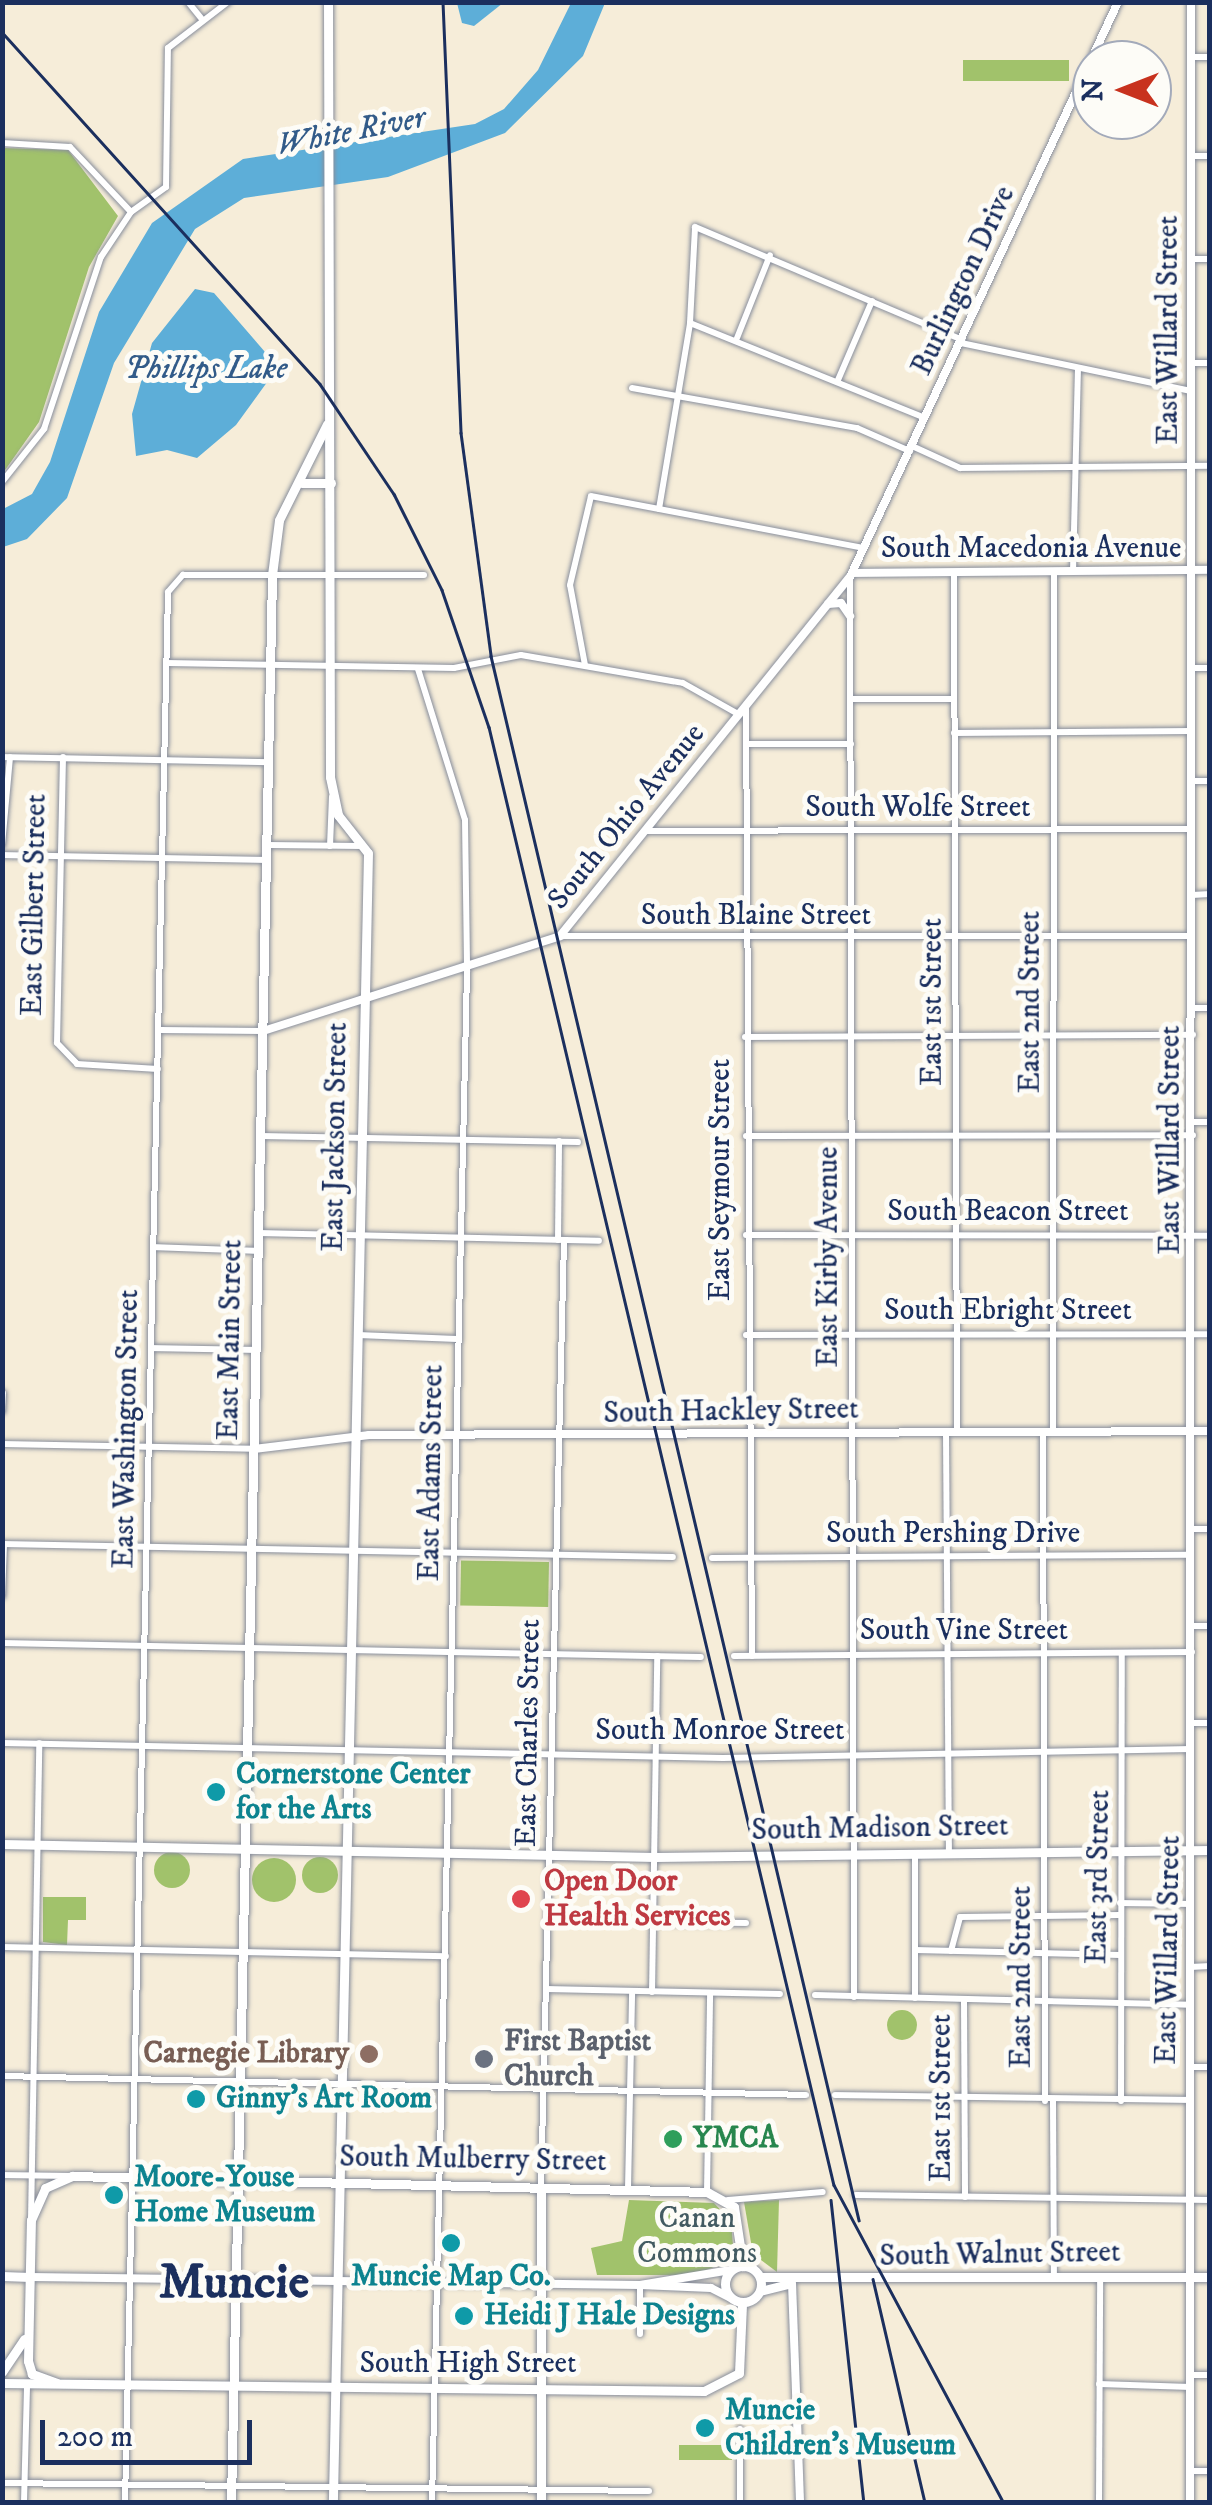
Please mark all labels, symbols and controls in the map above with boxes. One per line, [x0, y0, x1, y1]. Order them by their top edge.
north arrow [1072, 40, 1172, 140]
text: N [1076, 79, 1111, 102]
water label: White River [273, 99, 429, 165]
street label: Burlington Drive [904, 181, 1024, 381]
street label: East Willard Street [1151, 215, 1187, 445]
water label: Phillips Lake [125, 350, 287, 388]
street label: South Macedonia Avenue [881, 531, 1181, 567]
street label: South Ohio Avenue [541, 717, 713, 917]
street label: South Wolfe Street [805, 790, 1031, 826]
street label: East Gilbert Street [15, 794, 55, 1016]
street label: South Blaine Street [641, 898, 871, 934]
street label: East 2nd Street [1013, 911, 1049, 1093]
street label: East 1st Street [915, 918, 951, 1086]
street label: East Jackson Street [316, 1022, 356, 1252]
street label: East Willard Street [1153, 1025, 1189, 1255]
street label: East Seymour Street [703, 1059, 739, 1301]
street label: East Kirby Avenue [811, 1146, 847, 1368]
street label: South Beacon Street [887, 1194, 1129, 1230]
street label: East Main Street [211, 1239, 251, 1441]
street label: East Washington Street [107, 1289, 147, 1569]
street label: South Ebright Street [884, 1293, 1132, 1329]
street label: East Adams Street [412, 1364, 452, 1582]
street label: South Hackley Street [603, 1392, 859, 1432]
street label: South Pershing Drive [826, 1516, 1080, 1552]
street label: South Vine Street [860, 1613, 1068, 1649]
street label: East Charles Street [509, 1619, 549, 1847]
street label: South Monroe Street [595, 1713, 845, 1749]
place label: Cornerstone Center for the Arts [236, 1757, 470, 1828]
marker: Cornerstone Center for the Arts [205, 1781, 227, 1803]
street label: East 3rd Street [1079, 1789, 1119, 1965]
street label: South Madison Street [751, 1809, 1009, 1849]
street label: East Willard Street [1149, 1835, 1189, 2065]
place label: Open Door Health Services [544, 1864, 731, 1934]
marker: Open Door Health Services [508, 1886, 534, 1912]
street label: East 2nd Street [1004, 1886, 1040, 2068]
street label: East 1st Street [924, 2014, 960, 2182]
place label: First Baptist Church [504, 2024, 651, 2094]
place label: Carnegie Library [143, 2036, 349, 2072]
marker: Carnegie Library [358, 2043, 380, 2065]
marker: First Baptist Church [473, 2048, 495, 2070]
place label: Ginny's Art Room [216, 2081, 432, 2117]
marker: Ginny's Art Room [185, 2088, 207, 2110]
place label: YMCA [693, 2121, 778, 2157]
marker: YMCA [662, 2128, 684, 2150]
street label: South Mulberry Street [339, 2140, 607, 2180]
place label: Moore-Youse Home Museum [134, 2160, 316, 2230]
marker: Moore-Youse Home Museum [103, 2184, 125, 2206]
park label: Canan Commons [637, 2201, 757, 2272]
marker: Muncie Map Co. [440, 2232, 462, 2254]
street label: South Walnut Street [879, 2235, 1121, 2275]
district label: Muncie [159, 2253, 309, 2313]
place label: Muncie Map Co. [351, 2259, 551, 2295]
place label: Heidi J Hale Designs [484, 2298, 735, 2334]
marker: Heidi J Hale Designs [453, 2305, 475, 2327]
street label: South High Street [359, 2346, 577, 2382]
place label: Muncie Children's Museum [725, 2393, 956, 2464]
scale bar [45, 2400, 258, 2462]
marker: Muncie Children's Museum [694, 2417, 716, 2439]
text: 200 m [57, 2419, 133, 2456]

